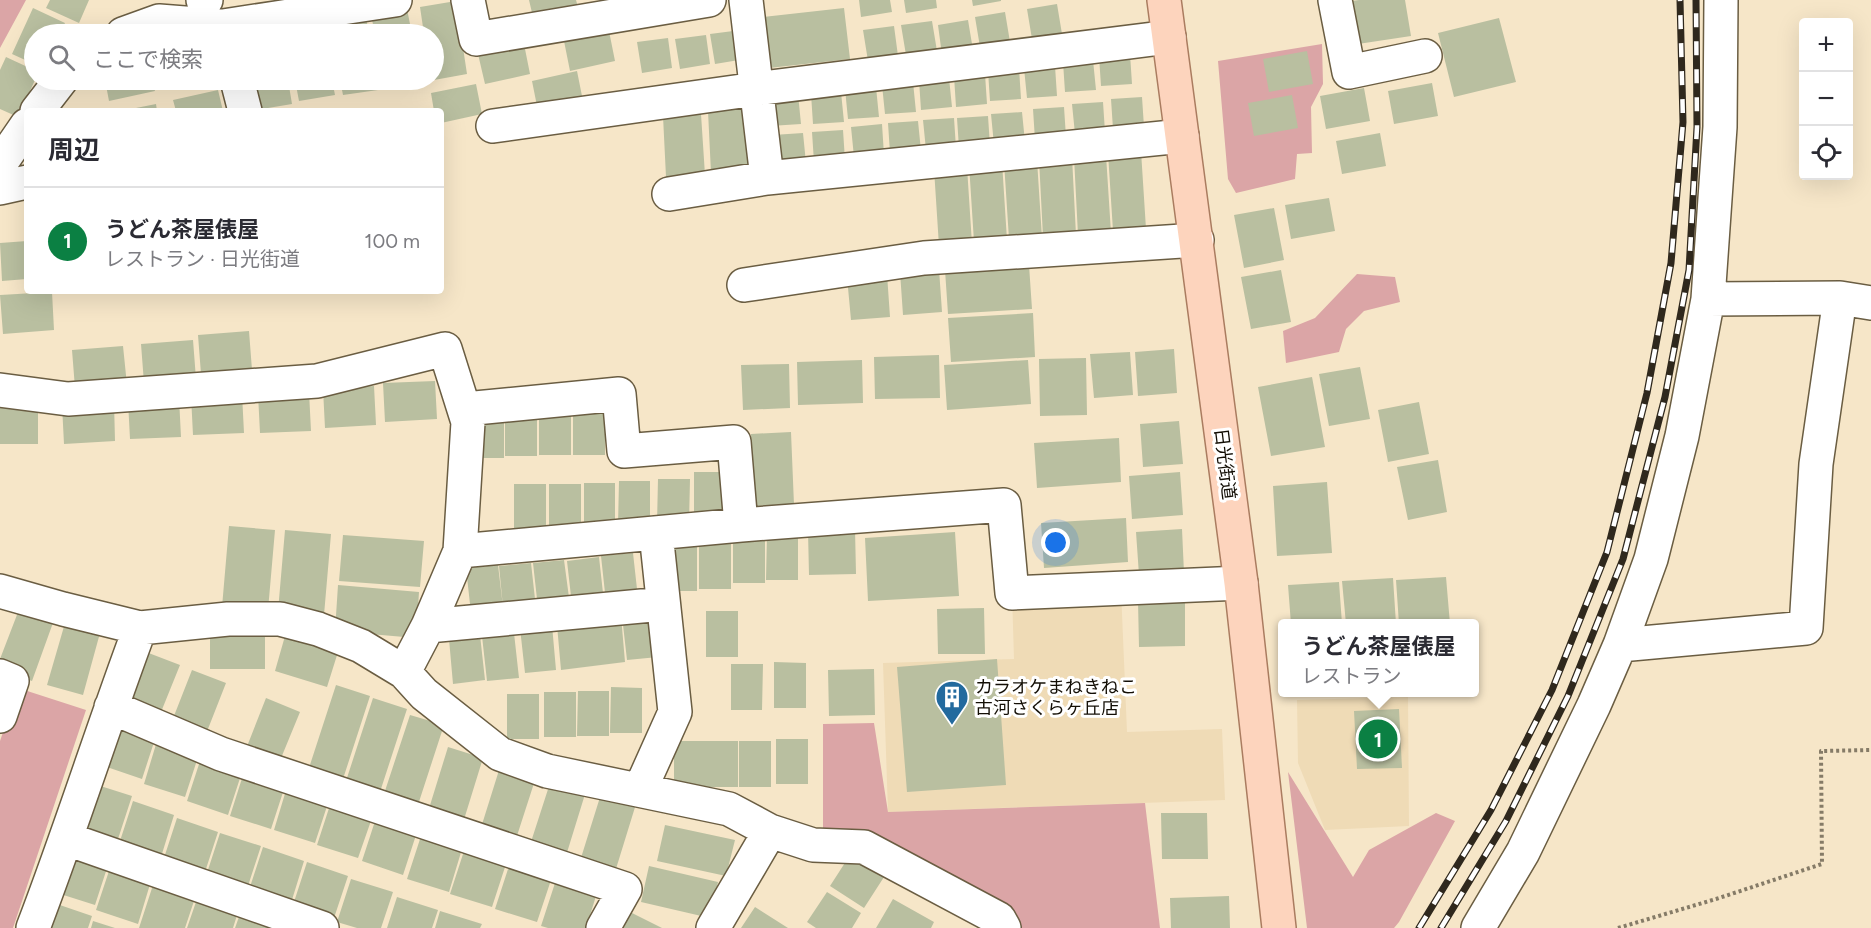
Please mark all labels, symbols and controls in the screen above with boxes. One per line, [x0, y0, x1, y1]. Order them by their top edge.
map controls [1799, 18, 1853, 180]
button: + [1799, 18, 1853, 72]
search box [24, 24, 444, 90]
icon: search [45, 41, 78, 74]
text: ここで検索 [93, 46, 203, 73]
button: − [1799, 72, 1853, 126]
button: locate [1799, 126, 1853, 180]
text: 周辺 [48, 134, 100, 166]
text: うどん茶屋俵屋 [105, 216, 259, 243]
text: 1 [63, 229, 72, 253]
text: 100 m [364, 229, 420, 253]
text: レストラン · 日光街道 [105, 247, 300, 271]
street label: 日光街道 [1210, 427, 1240, 501]
your location [1041, 528, 1070, 557]
popup [1278, 619, 1479, 697]
text: うどん茶屋俵屋 [1301, 633, 1456, 660]
text: レストラン [1301, 664, 1401, 688]
place label: カラオケまねきねこ 古河さくらヶ丘店 [975, 676, 1137, 719]
building icon: カラオケまねきねこ 古河さくらヶ丘店 [934, 679, 970, 726]
pin: 1 [1358, 716, 1398, 762]

